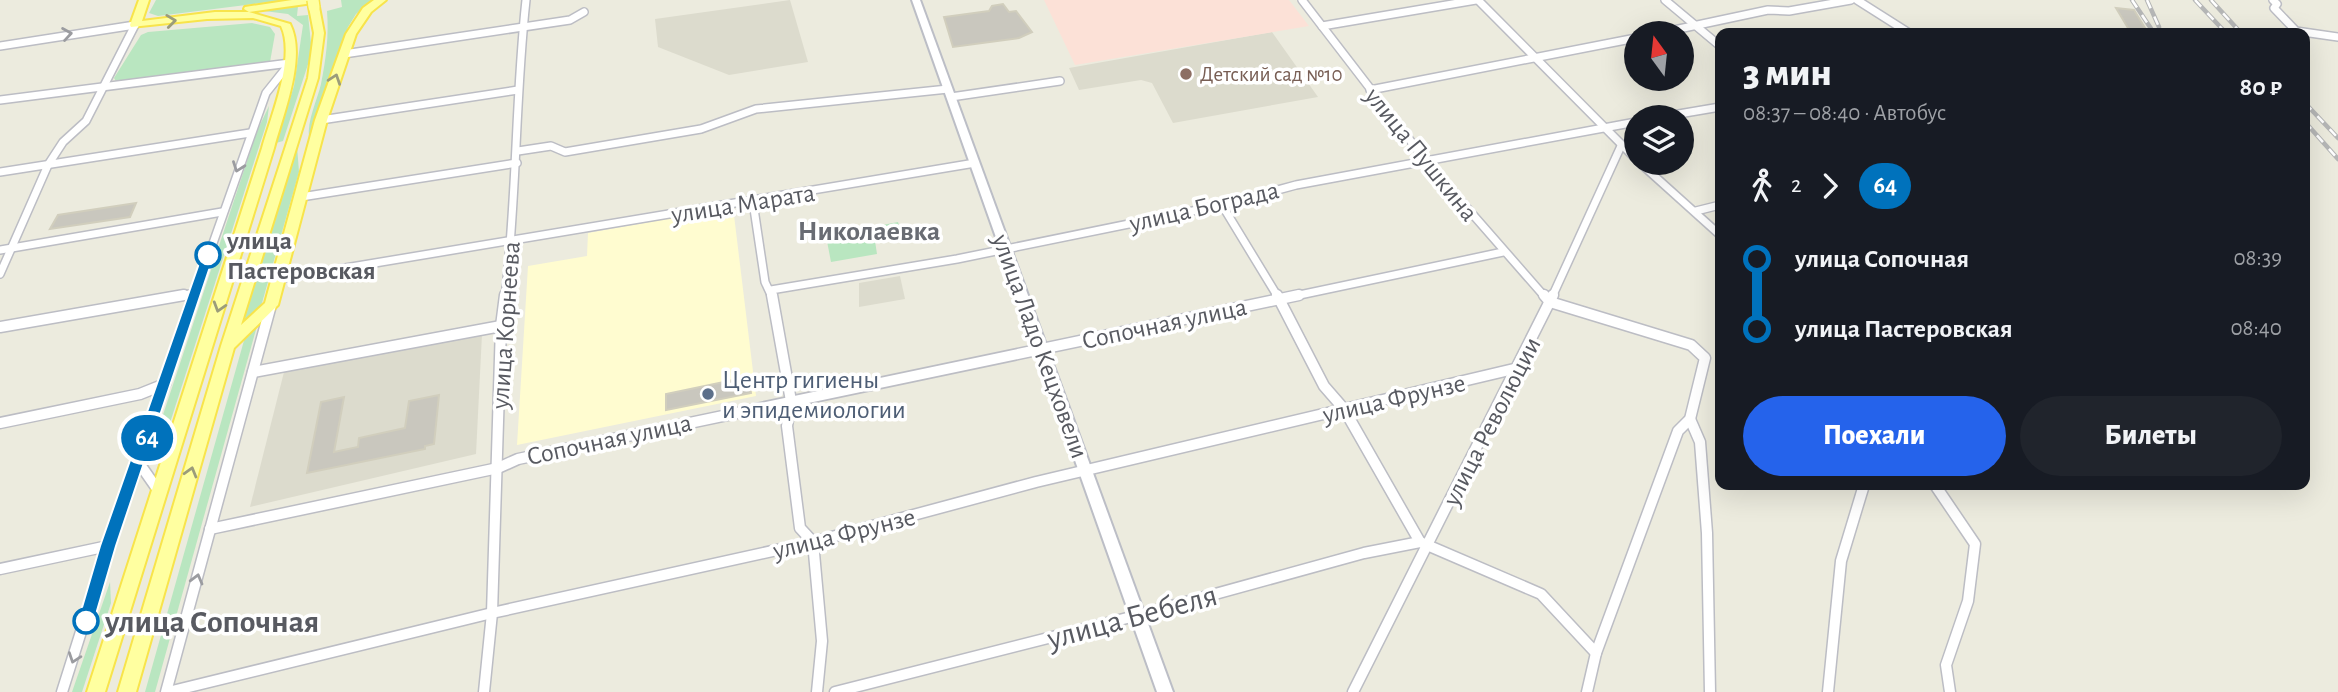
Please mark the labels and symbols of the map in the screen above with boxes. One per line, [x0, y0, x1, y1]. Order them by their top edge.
one-way arrow [165, 13, 177, 28]
north arrow [1624, 21, 1694, 91]
one-way arrow [61, 27, 73, 42]
place label: Детский сад №10 [1200, 64, 1343, 85]
marker: Детский сад №10 [1178, 66, 1194, 82]
one-way arrow [327, 73, 341, 85]
street label: улица Пушкина [1359, 82, 1483, 226]
one-way arrow [232, 160, 246, 172]
street label: улица Бограда [1126, 177, 1282, 237]
street label: улица Марата [668, 180, 817, 228]
district label: Николаевка [798, 218, 940, 246]
place label: улица Пастеровская [226, 228, 376, 284]
street label: улица Ладо Кецховели [987, 230, 1093, 462]
street label: улица Корнеева [487, 240, 525, 411]
marker: улица Пастеровская [195, 242, 221, 268]
street label: Сопочная улица [1079, 294, 1249, 354]
one-way arrow [212, 300, 227, 312]
street label: улица Революции [1438, 333, 1546, 511]
place label: Центр гигиены и эпидемиологии [722, 367, 906, 423]
street label: улица Фрунзе [1319, 370, 1468, 428]
marker: Центр гигиены и эпидемиологии [700, 386, 716, 402]
street label: Сопочная улица [524, 410, 694, 470]
line badge: 64 [116, 415, 178, 461]
one-way arrow [183, 466, 197, 478]
street label: улица Фрунзе [769, 504, 918, 564]
one-way arrow [189, 573, 203, 585]
street label: улица Бебеля [1043, 579, 1221, 655]
place label: улица Сопочная [104, 606, 319, 638]
marker: улица Сопочная [73, 608, 99, 634]
one-way arrow [68, 652, 82, 664]

